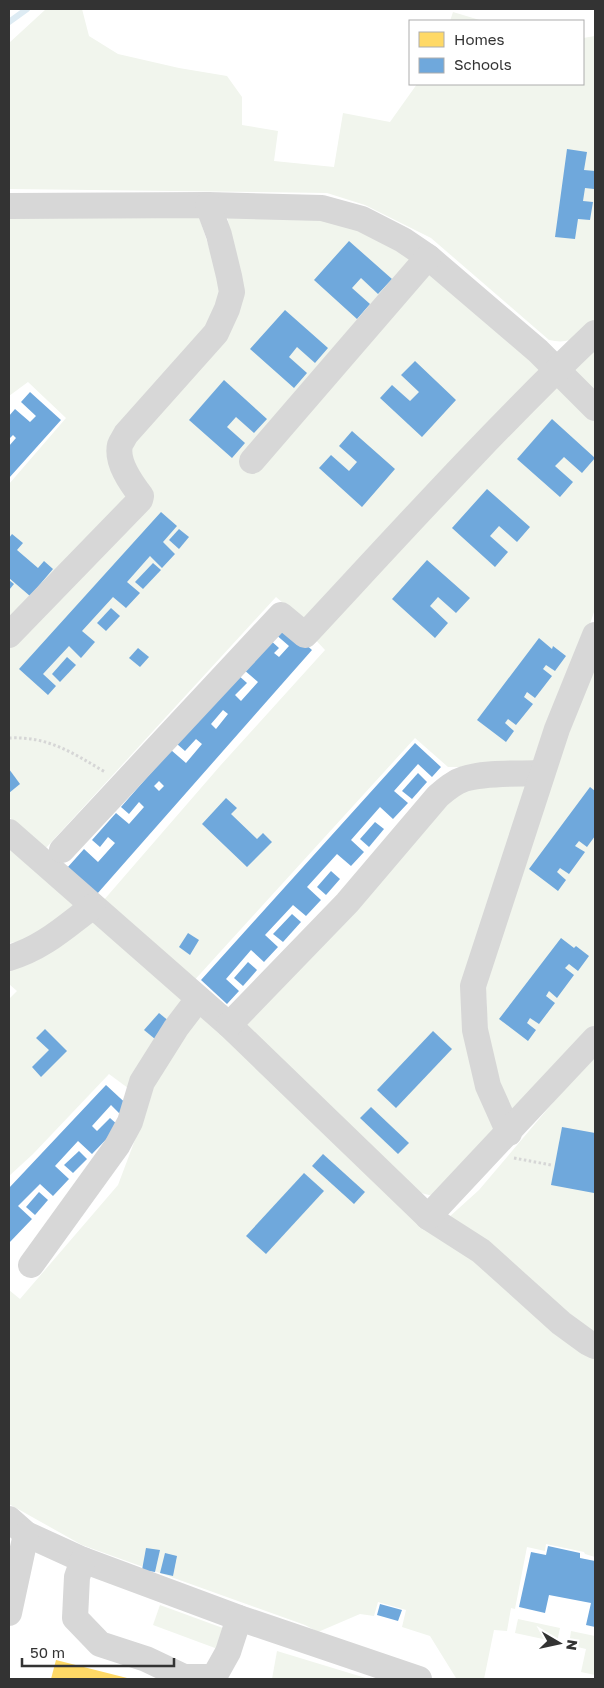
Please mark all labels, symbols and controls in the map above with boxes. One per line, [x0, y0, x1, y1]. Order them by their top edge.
legend [409, 20, 584, 85]
text: Homes [454, 30, 504, 48]
text: Schools [454, 55, 512, 73]
north arrow [534, 1618, 584, 1668]
scale bar [22, 1636, 175, 1668]
text: N [563, 1639, 582, 1652]
text: 50 m [30, 1643, 65, 1661]

